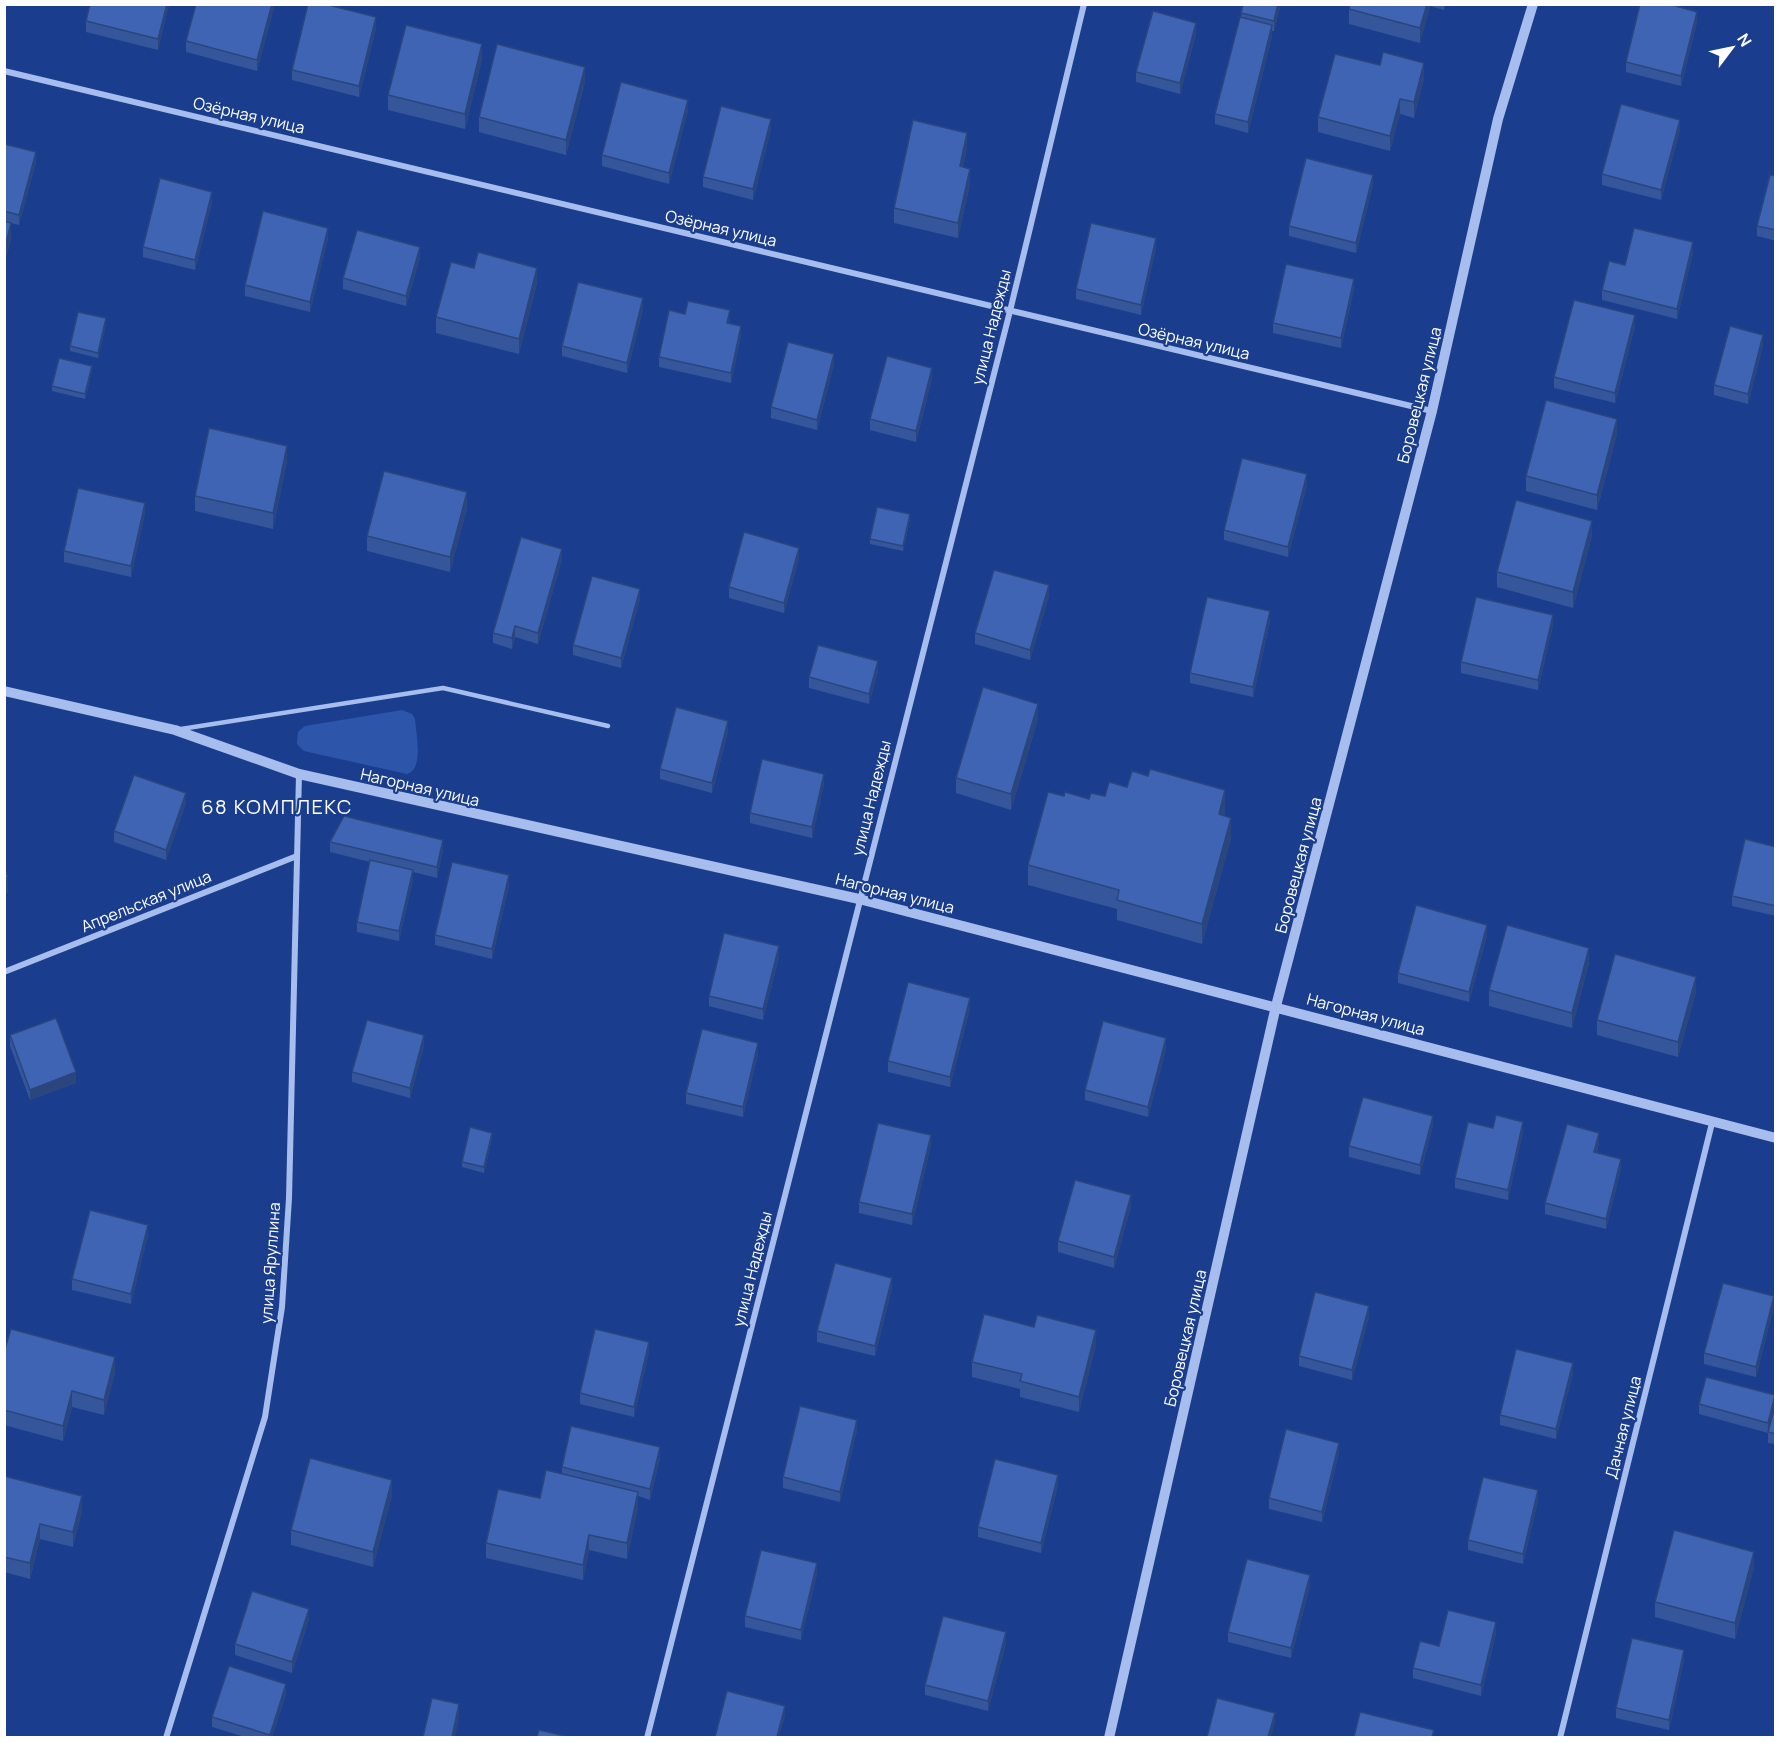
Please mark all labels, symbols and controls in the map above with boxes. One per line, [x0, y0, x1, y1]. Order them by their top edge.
north arrow [1702, 18, 1762, 78]
text: N [1732, 29, 1757, 51]
street label: Озёрная улица [191, 91, 307, 139]
street label: Озёрная улица [663, 204, 779, 252]
street label: улица Надежды [966, 267, 1016, 387]
street label: Озёрная улица [1136, 317, 1252, 365]
street label: Боровецкая улица [1391, 324, 1447, 466]
street label: улица Надежды [846, 738, 896, 858]
street label: Нагорная улица [358, 763, 482, 811]
district label: 68 КОМПЛЕКС [201, 793, 353, 820]
street label: Боровецкая улица [1269, 795, 1327, 935]
street label: Апрельская улица [78, 865, 214, 937]
street label: Нагорная улица [833, 868, 957, 918]
street label: Нагорная улица [1304, 988, 1428, 1040]
street label: улица Яруллина [255, 1202, 285, 1324]
street label: улица Надежды [727, 1209, 777, 1329]
street label: Боровецкая улица [1159, 1267, 1211, 1409]
street label: Дачная улица [1600, 1373, 1646, 1481]

